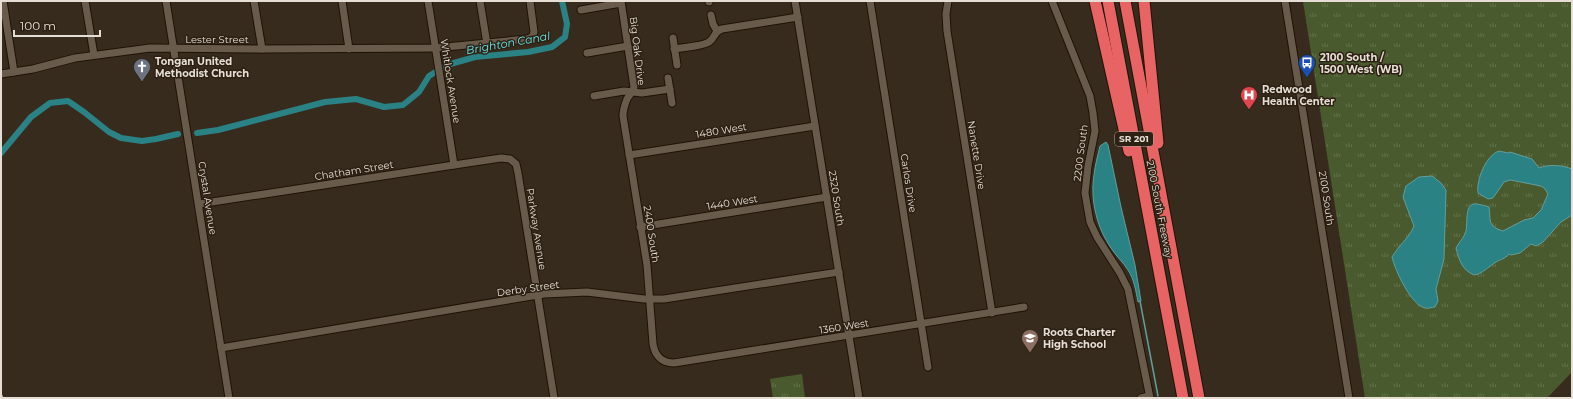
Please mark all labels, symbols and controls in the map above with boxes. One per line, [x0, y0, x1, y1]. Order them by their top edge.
scale bar [14, 12, 100, 38]
street label: Big Oak Drive [627, 16, 648, 86]
text: 100 m [20, 18, 56, 33]
water label: Brighton Canal [465, 29, 551, 57]
street label: Lester Street [185, 33, 249, 46]
street label: Whitlock Avenue [437, 38, 464, 124]
place label: 2100 South / 1500 West (WB) [1320, 51, 1402, 76]
bus stop icon: 2100 South / 1500 West (WB) [1297, 53, 1317, 78]
place label: Tongan United Methodist Church [155, 55, 249, 80]
church icon: Tongan United Methodist Church [132, 57, 152, 82]
place label: Redwood Health Center [1262, 83, 1335, 108]
hospital icon: Redwood Health Center [1239, 85, 1259, 110]
street label: 1480 West [695, 120, 748, 141]
street label: Nanette Drive [965, 120, 988, 190]
street label: 2200 South [1071, 124, 1090, 182]
road number: SR 201 [1115, 132, 1153, 146]
street label: Carlos Drive [897, 153, 920, 213]
street label: Chatham Street [314, 158, 395, 183]
street label: 2100 South Freeway [1144, 159, 1175, 260]
street label: Crystal Avenue [195, 160, 220, 236]
street label: 2320 South [826, 169, 847, 227]
street label: 2100 South [1316, 170, 1337, 226]
street label: Parkway Avenue [524, 187, 549, 271]
street label: 1440 West [706, 192, 759, 213]
street label: 2400 South [641, 204, 662, 264]
street label: Derby Street [496, 278, 560, 299]
street label: 1360 West [818, 316, 870, 337]
place label: Roots Charter High School [1043, 326, 1116, 351]
school or university icon: Roots Charter High School [1020, 328, 1040, 353]

